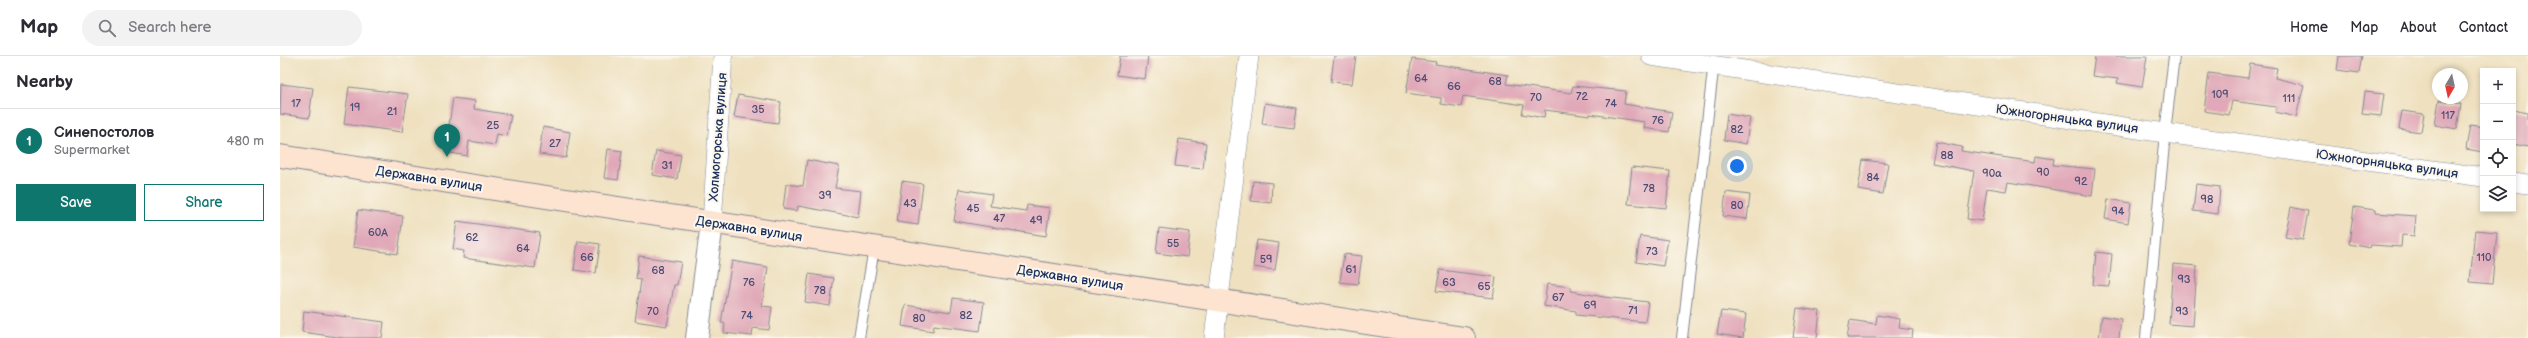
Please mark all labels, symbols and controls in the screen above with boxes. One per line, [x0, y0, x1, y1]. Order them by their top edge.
search box [82, 10, 362, 46]
text: Map [20, 16, 58, 39]
icon: search [96, 17, 118, 39]
text: Search here [128, 18, 211, 37]
text: Home [2290, 19, 2328, 36]
text: Map [2350, 19, 2378, 36]
text: About [2400, 19, 2437, 36]
text: Contact [2459, 19, 2508, 36]
north arrow [2432, 68, 2468, 104]
map controls [2480, 68, 2516, 212]
button: + [2480, 68, 2516, 104]
text: Nearby [16, 72, 73, 92]
street label: Холмогорська вулиця [706, 72, 730, 202]
house number: 64 [1414, 72, 1428, 85]
house number: 68 [1488, 75, 1502, 88]
house number: 66 [1447, 80, 1461, 93]
house number: 109 [2211, 88, 2229, 101]
house number: 72 [1576, 90, 1588, 103]
house number: 70 [1530, 91, 1542, 104]
house number: 111 [2283, 92, 2295, 105]
house number: 17 [291, 97, 301, 110]
house number: 74 [1605, 97, 1617, 110]
house number: 19 [350, 101, 360, 114]
street label: Южногорняцька вулиця [1995, 101, 2139, 137]
house number: 35 [751, 103, 765, 116]
button: − [2480, 104, 2516, 140]
house number: 21 [387, 105, 397, 118]
house number: 117 [2441, 109, 2456, 122]
house number: 76 [1652, 114, 1664, 127]
house number: 25 [487, 119, 499, 132]
text: Синепостолов [54, 123, 154, 142]
house number: 82 [1731, 123, 1744, 136]
pin: 1 [434, 124, 460, 157]
text: 1 [26, 133, 32, 149]
text: 480 m [227, 133, 264, 149]
house number: 27 [549, 137, 562, 150]
button: locate [2480, 140, 2516, 176]
text: Supermarket [54, 142, 130, 158]
street label: Южногорняцька вулиця [2315, 146, 2459, 182]
house number: 88 [1941, 149, 1953, 162]
your location [1727, 156, 1747, 176]
house number: 31 [661, 159, 673, 172]
street label: Державна вулиця [375, 163, 483, 195]
house number: 90 [2037, 166, 2050, 179]
house number: 90а [1982, 167, 2002, 180]
house number: 84 [1866, 171, 1880, 184]
house number: 92 [2075, 175, 2088, 188]
button: layers [2480, 176, 2516, 212]
house number: 78 [1643, 182, 1655, 195]
button: Save [16, 184, 136, 221]
button: Share [144, 184, 264, 221]
house number: 39 [818, 189, 832, 202]
house number: 98 [2201, 193, 2213, 206]
house number: 43 [903, 197, 917, 210]
house number: 80 [1731, 199, 1744, 212]
house number: 45 [966, 202, 980, 215]
house number: 94 [2111, 205, 2125, 218]
house number: 47 [993, 212, 1006, 225]
street label: Державна вулиця [695, 213, 803, 245]
house number: 49 [1029, 214, 1043, 227]
house number: 60А [368, 226, 388, 239]
house number: 62 [465, 231, 479, 244]
house number: 55 [1167, 237, 1179, 250]
house number: 64 [516, 242, 530, 255]
house number: 73 [1646, 245, 1658, 258]
house number: 66 [580, 251, 594, 264]
house number: 110 [2477, 251, 2492, 264]
house number: 59 [1260, 253, 1272, 266]
street label: Державна вулиця [1016, 262, 1124, 294]
house number: 61 [1346, 263, 1356, 276]
house number: 68 [651, 264, 665, 277]
house number: 93 [2177, 273, 2191, 286]
house number: 76 [743, 276, 755, 289]
house number: 63 [1442, 276, 1456, 289]
house number: 65 [1477, 280, 1491, 293]
house number: 78 [814, 284, 826, 297]
house number: 67 [1552, 291, 1565, 304]
house number: 69 [1583, 299, 1597, 312]
house number: 71 [1628, 304, 1638, 317]
house number: 70 [647, 305, 659, 318]
house number: 93 [2175, 305, 2189, 318]
house number: 74 [741, 309, 753, 322]
house number: 82 [960, 309, 973, 322]
house number: 80 [913, 312, 926, 325]

